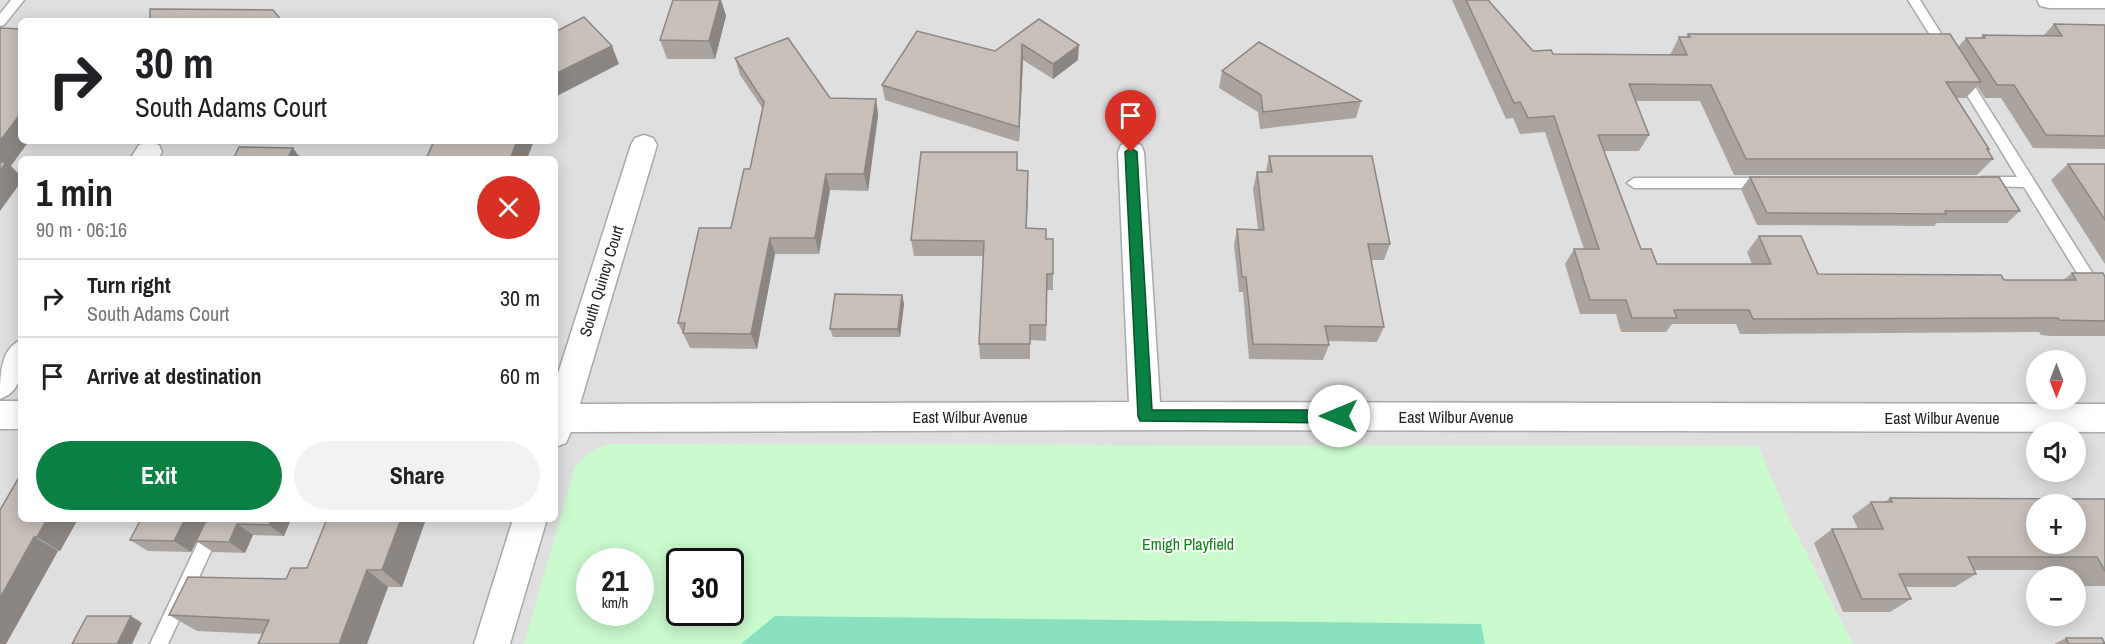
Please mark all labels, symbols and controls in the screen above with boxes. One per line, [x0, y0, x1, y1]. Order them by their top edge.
text: 30 m [135, 35, 214, 91]
icon: right [36, 42, 114, 120]
text: South Adams Court [135, 89, 327, 125]
pin [1105, 90, 1156, 152]
icon: arrive [1114, 99, 1147, 132]
text: 1 min [36, 169, 113, 217]
button: close [477, 176, 540, 239]
text: 90 m · 06:16 [36, 216, 127, 243]
street label: South Quincy Court [574, 222, 628, 339]
text: Turn right [87, 270, 171, 300]
icon: right [36, 282, 69, 315]
text: 30 m [500, 283, 540, 313]
text: South Adams Court [87, 300, 229, 327]
north arrow [2026, 350, 2086, 410]
map controls [2026, 350, 2086, 626]
icon: arrive [36, 360, 69, 393]
text: Arrive at destination [87, 361, 261, 391]
text: 60 m [500, 361, 540, 391]
position arrow [1307, 384, 1371, 448]
street label: East Wilbur Avenue [912, 406, 1028, 428]
street label: East Wilbur Avenue [1398, 406, 1514, 428]
street label: East Wilbur Avenue [1884, 407, 2000, 429]
button: sound [2026, 422, 2086, 482]
button: Exit [36, 441, 282, 510]
button: Share [294, 441, 540, 510]
button: + [2026, 494, 2086, 554]
park label: Emigh Playfield [1142, 533, 1234, 555]
speed limit sign: 30 [666, 548, 744, 626]
text: 21 [601, 560, 629, 600]
button: − [2026, 566, 2086, 626]
text: km/h [602, 592, 628, 613]

